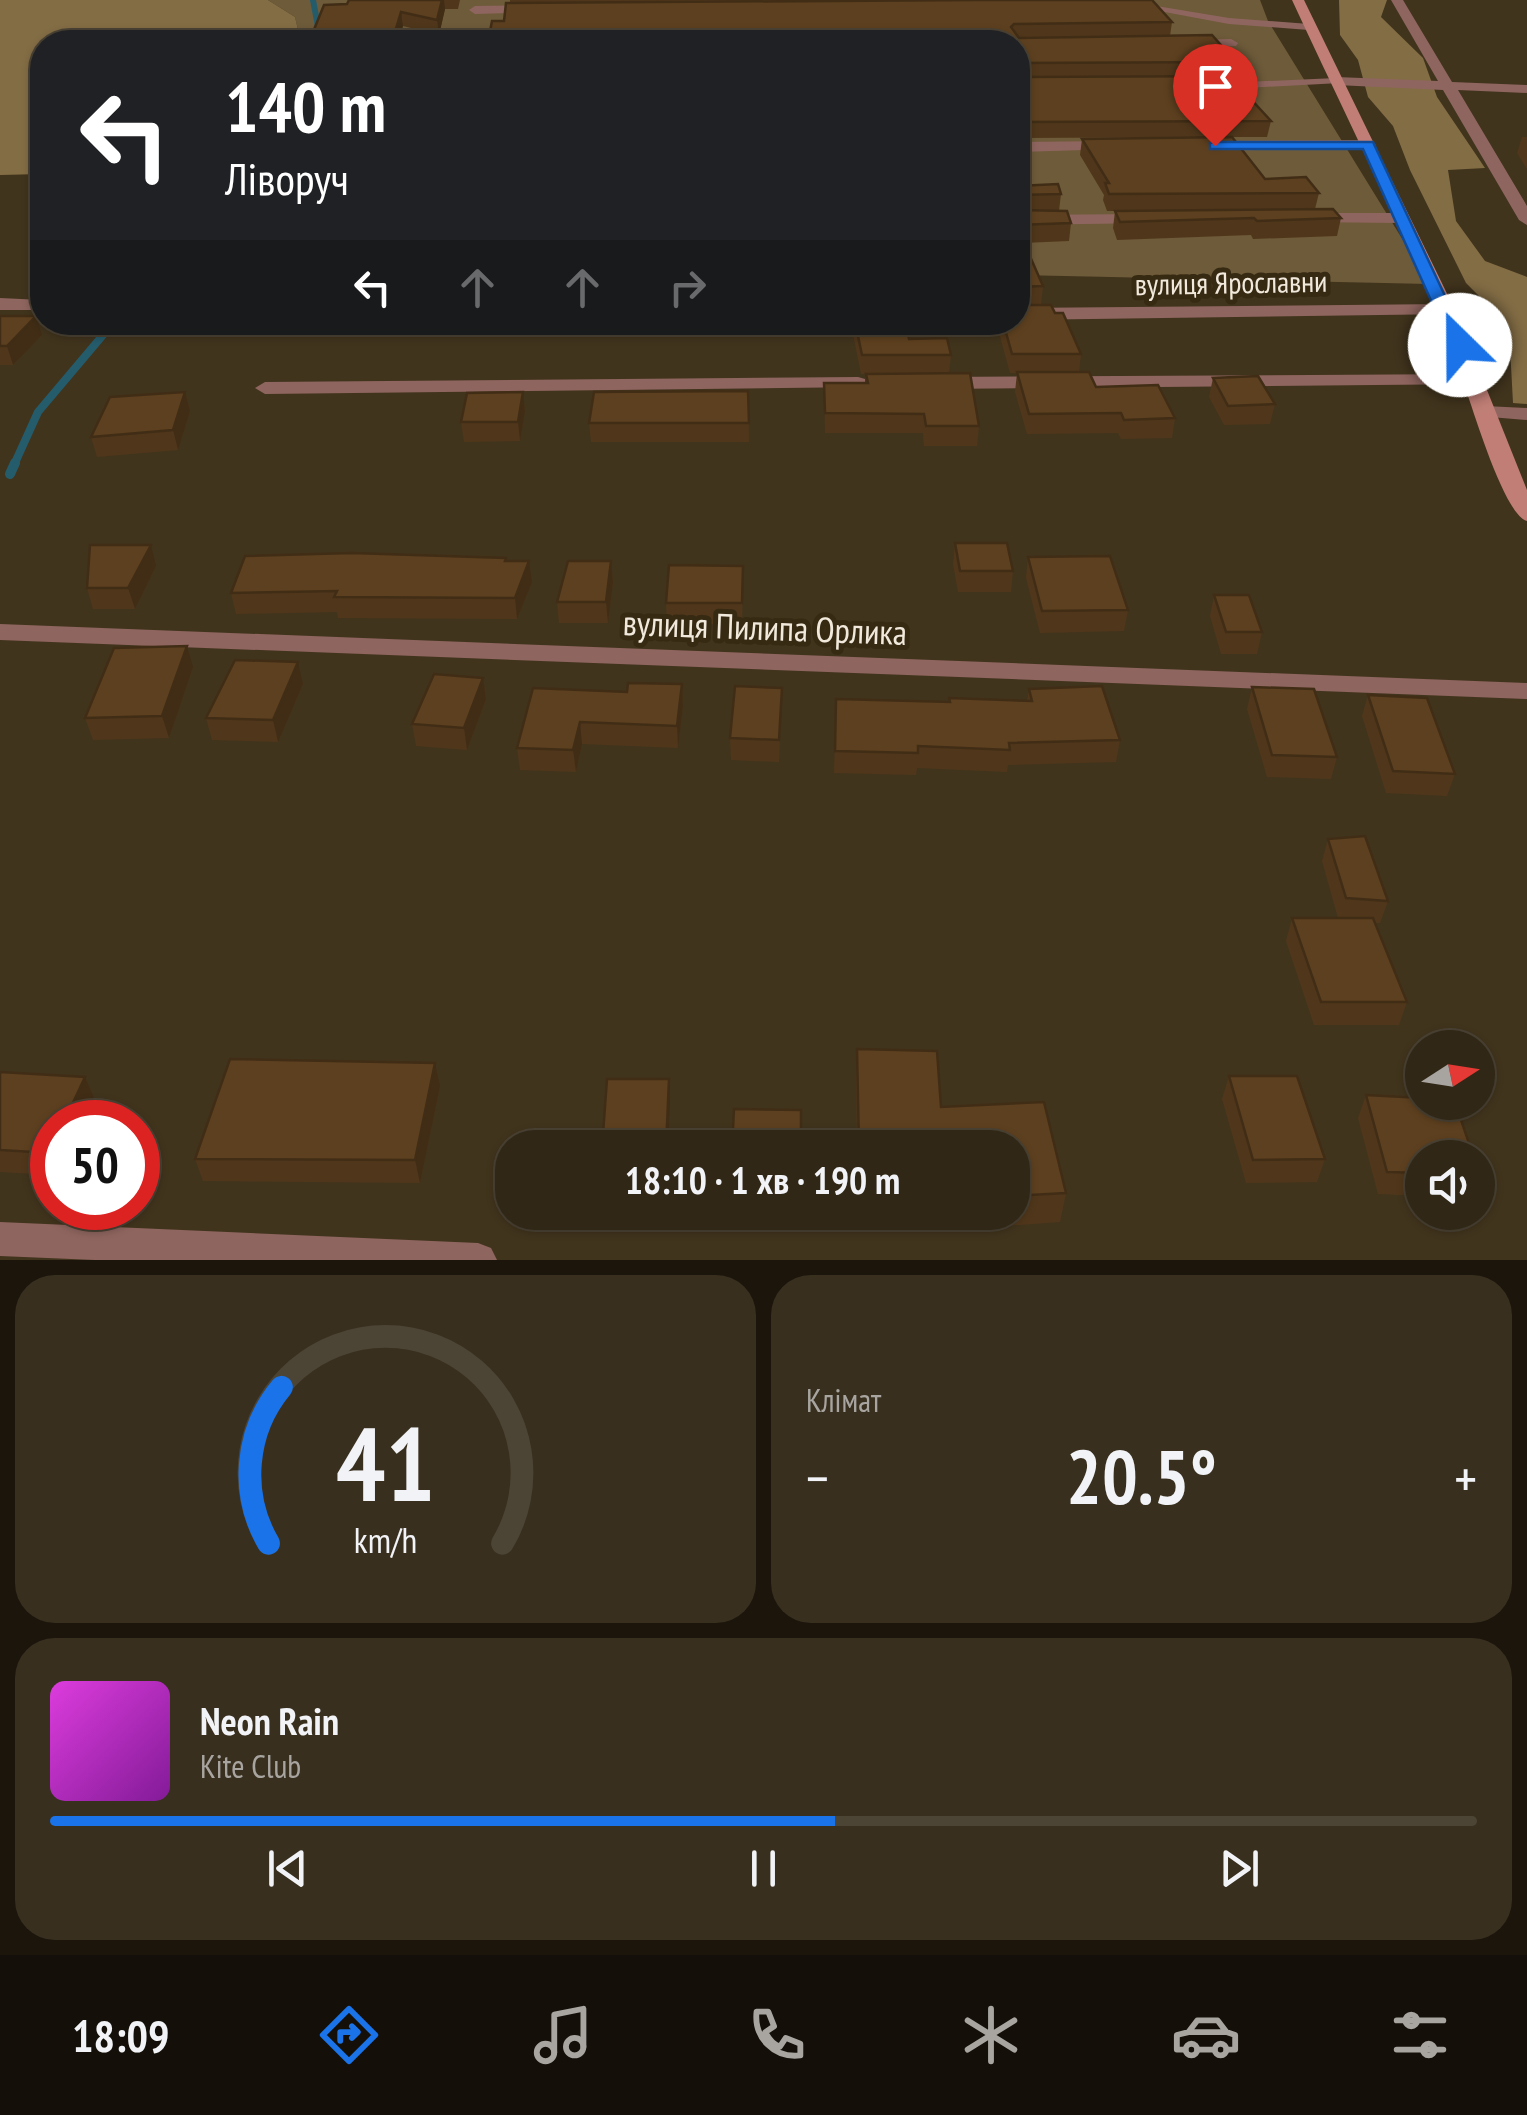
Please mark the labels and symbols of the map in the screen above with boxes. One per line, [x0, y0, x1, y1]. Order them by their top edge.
pin [1173, 44, 1258, 147]
street label: вулиця Ярославни [1134, 261, 1328, 303]
position arrow [1408, 293, 1512, 397]
street label: вулиця Пилипа Орлика [622, 599, 908, 655]
north arrow [1405, 1030, 1495, 1120]
speed limit sign: 50 [30, 1100, 160, 1230]

